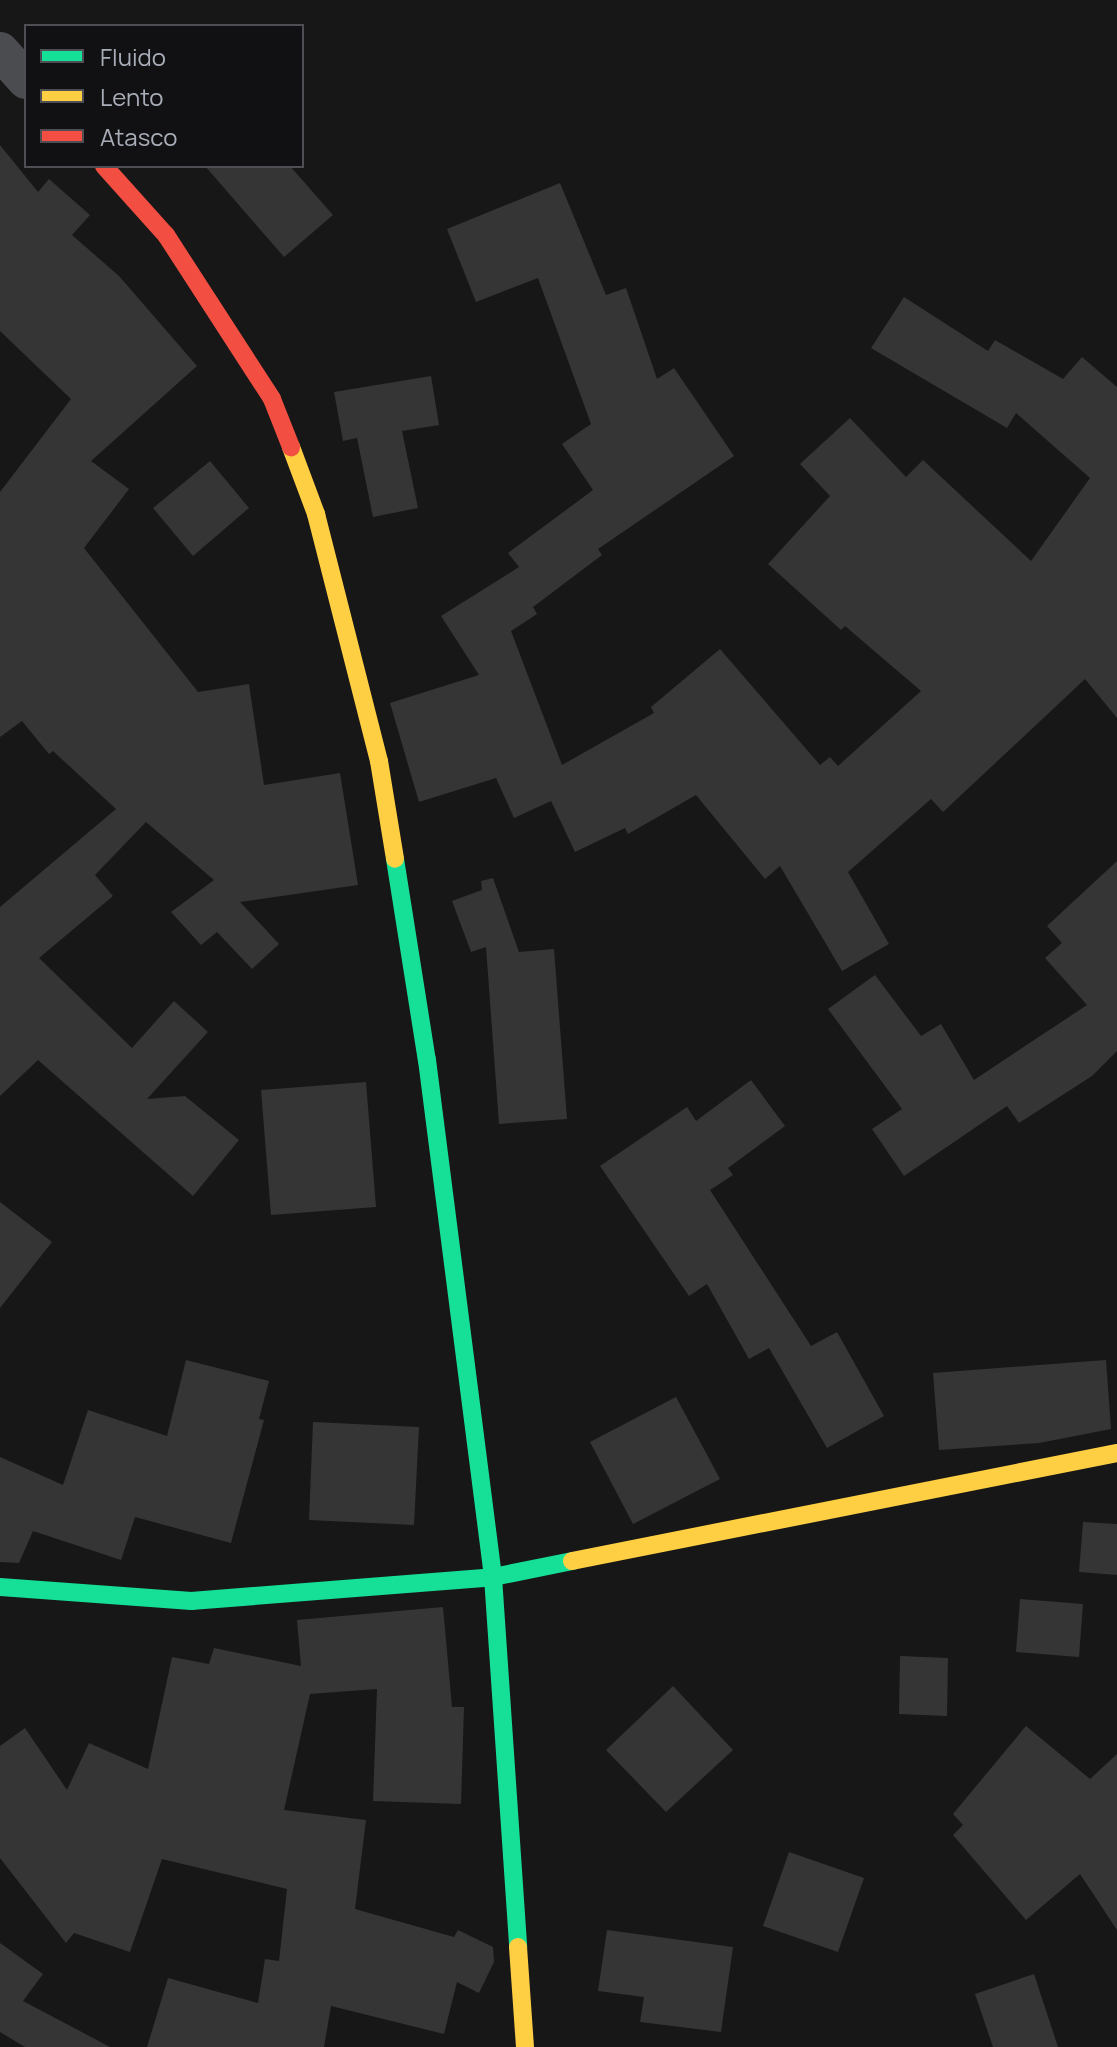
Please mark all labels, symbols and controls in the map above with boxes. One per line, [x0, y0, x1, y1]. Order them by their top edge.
legend [24, 24, 304, 168]
text: Fluido [100, 40, 166, 73]
text: Lento [100, 80, 164, 113]
text: Atasco [100, 120, 177, 153]

